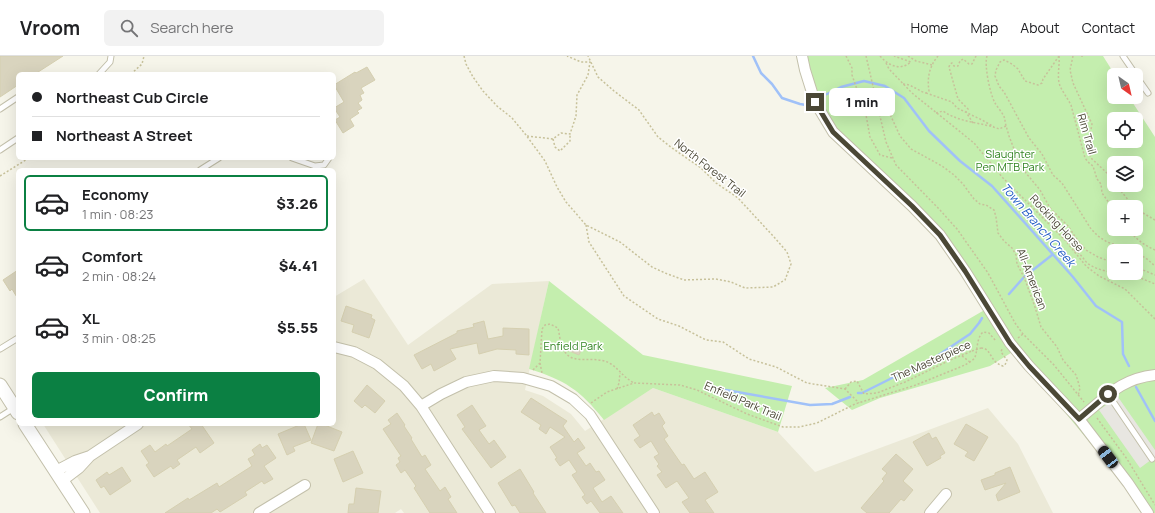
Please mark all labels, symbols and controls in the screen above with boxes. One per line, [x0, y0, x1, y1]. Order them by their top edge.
search box [104, 10, 384, 46]
text: Vroom [20, 15, 80, 41]
icon: search [118, 17, 140, 39]
text: Search here [150, 17, 234, 38]
text: Home [911, 18, 948, 37]
text: Map [970, 18, 998, 37]
text: About [1020, 18, 1060, 37]
text: Contact [1082, 18, 1135, 37]
north arrow [1107, 68, 1143, 104]
map controls [1107, 68, 1143, 280]
text: Northeast Cub Circle [56, 87, 209, 108]
callout: 1 min [829, 88, 895, 116]
route end [806, 93, 824, 111]
text: 1 min [846, 93, 878, 111]
street label: Rim Trail [1074, 112, 1100, 156]
button: locate [1107, 112, 1143, 148]
text: Northeast A Street [56, 125, 193, 146]
street label: North Forest Trail [672, 135, 749, 200]
park label: Slaughter Pen MTB Park [976, 146, 1045, 174]
button: layers [1107, 156, 1143, 192]
water label: Town Branch Creek [997, 179, 1081, 272]
text: Economy [82, 184, 149, 205]
icon: car [34, 185, 70, 221]
street label: Rocking Horse [1027, 191, 1088, 255]
text: $3.26 [276, 193, 318, 214]
button: + [1107, 200, 1143, 236]
text: 1 min · 08:23 [82, 205, 154, 223]
button: − [1107, 244, 1143, 280]
text: Comfort [82, 246, 143, 267]
street label: All-American [1014, 246, 1051, 312]
icon: car [34, 247, 70, 283]
text: $4.41 [279, 255, 318, 276]
text: 2 min · 08:24 [82, 267, 156, 285]
text: XL [82, 308, 100, 329]
icon: car [34, 309, 70, 345]
text: $5.55 [277, 317, 318, 338]
text: 3 min · 08:25 [82, 329, 156, 347]
street label: The Masterpiece [889, 336, 973, 385]
park label: Enfield Park [543, 338, 603, 353]
button: Confirm [32, 372, 320, 418]
street label: Enfield Park Trail [702, 378, 784, 424]
route start [1099, 385, 1117, 403]
car [1096, 444, 1120, 470]

